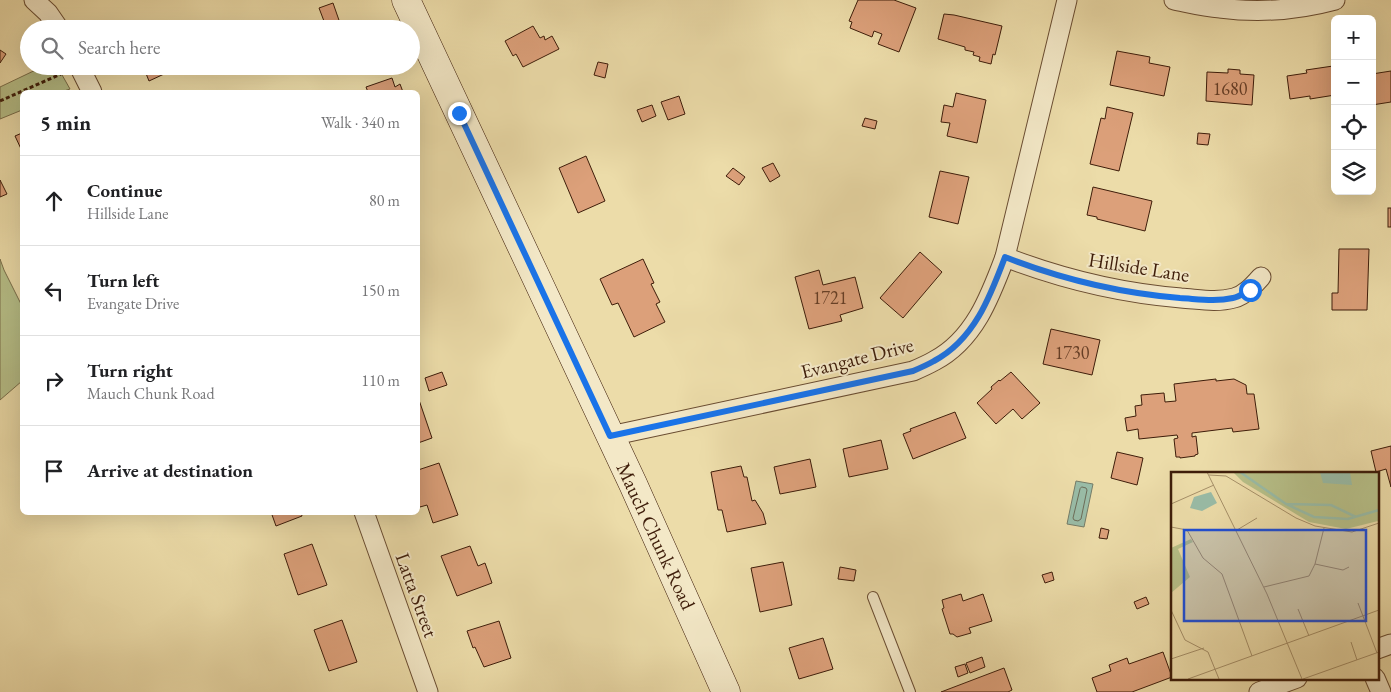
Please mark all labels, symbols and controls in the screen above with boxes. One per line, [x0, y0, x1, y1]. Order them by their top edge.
map controls [1331, 15, 1376, 195]
button: + [1331, 15, 1376, 60]
search box [20, 20, 420, 75]
icon: search [38, 34, 66, 62]
text: Search here [78, 35, 160, 60]
button: − [1331, 60, 1376, 105]
house number: 1680 [1213, 77, 1248, 100]
route end [448, 102, 471, 125]
button: locate [1331, 105, 1376, 150]
text: 5 min [40, 109, 91, 136]
text: Walk · 340 m [321, 112, 400, 133]
button: layers [1331, 150, 1376, 195]
text: Continue [87, 178, 162, 203]
icon: ahead [40, 187, 68, 215]
text: 80 m [369, 190, 400, 211]
text: Hillside Lane [87, 203, 169, 224]
street label: Hillside Lane [1087, 246, 1192, 288]
text: Turn left [87, 268, 159, 293]
icon: left [40, 277, 68, 305]
route start [1239, 279, 1262, 302]
text: 150 m [361, 280, 400, 301]
house number: 1721 [813, 286, 847, 309]
text: Evangate Drive [87, 293, 179, 314]
street label: Evangate Drive [798, 331, 916, 385]
house number: 1730 [1055, 341, 1090, 364]
text: Turn right [87, 358, 173, 383]
icon: right [40, 367, 68, 395]
text: 110 m [361, 370, 400, 391]
text: Mauch Chunk Road [87, 383, 215, 404]
icon: arrive [40, 457, 68, 485]
text: Arrive at destination [87, 458, 253, 483]
street label: Mauch Chunk Road [611, 458, 702, 615]
inset map [1171, 472, 1378, 680]
street label: Latta Street [390, 549, 445, 642]

